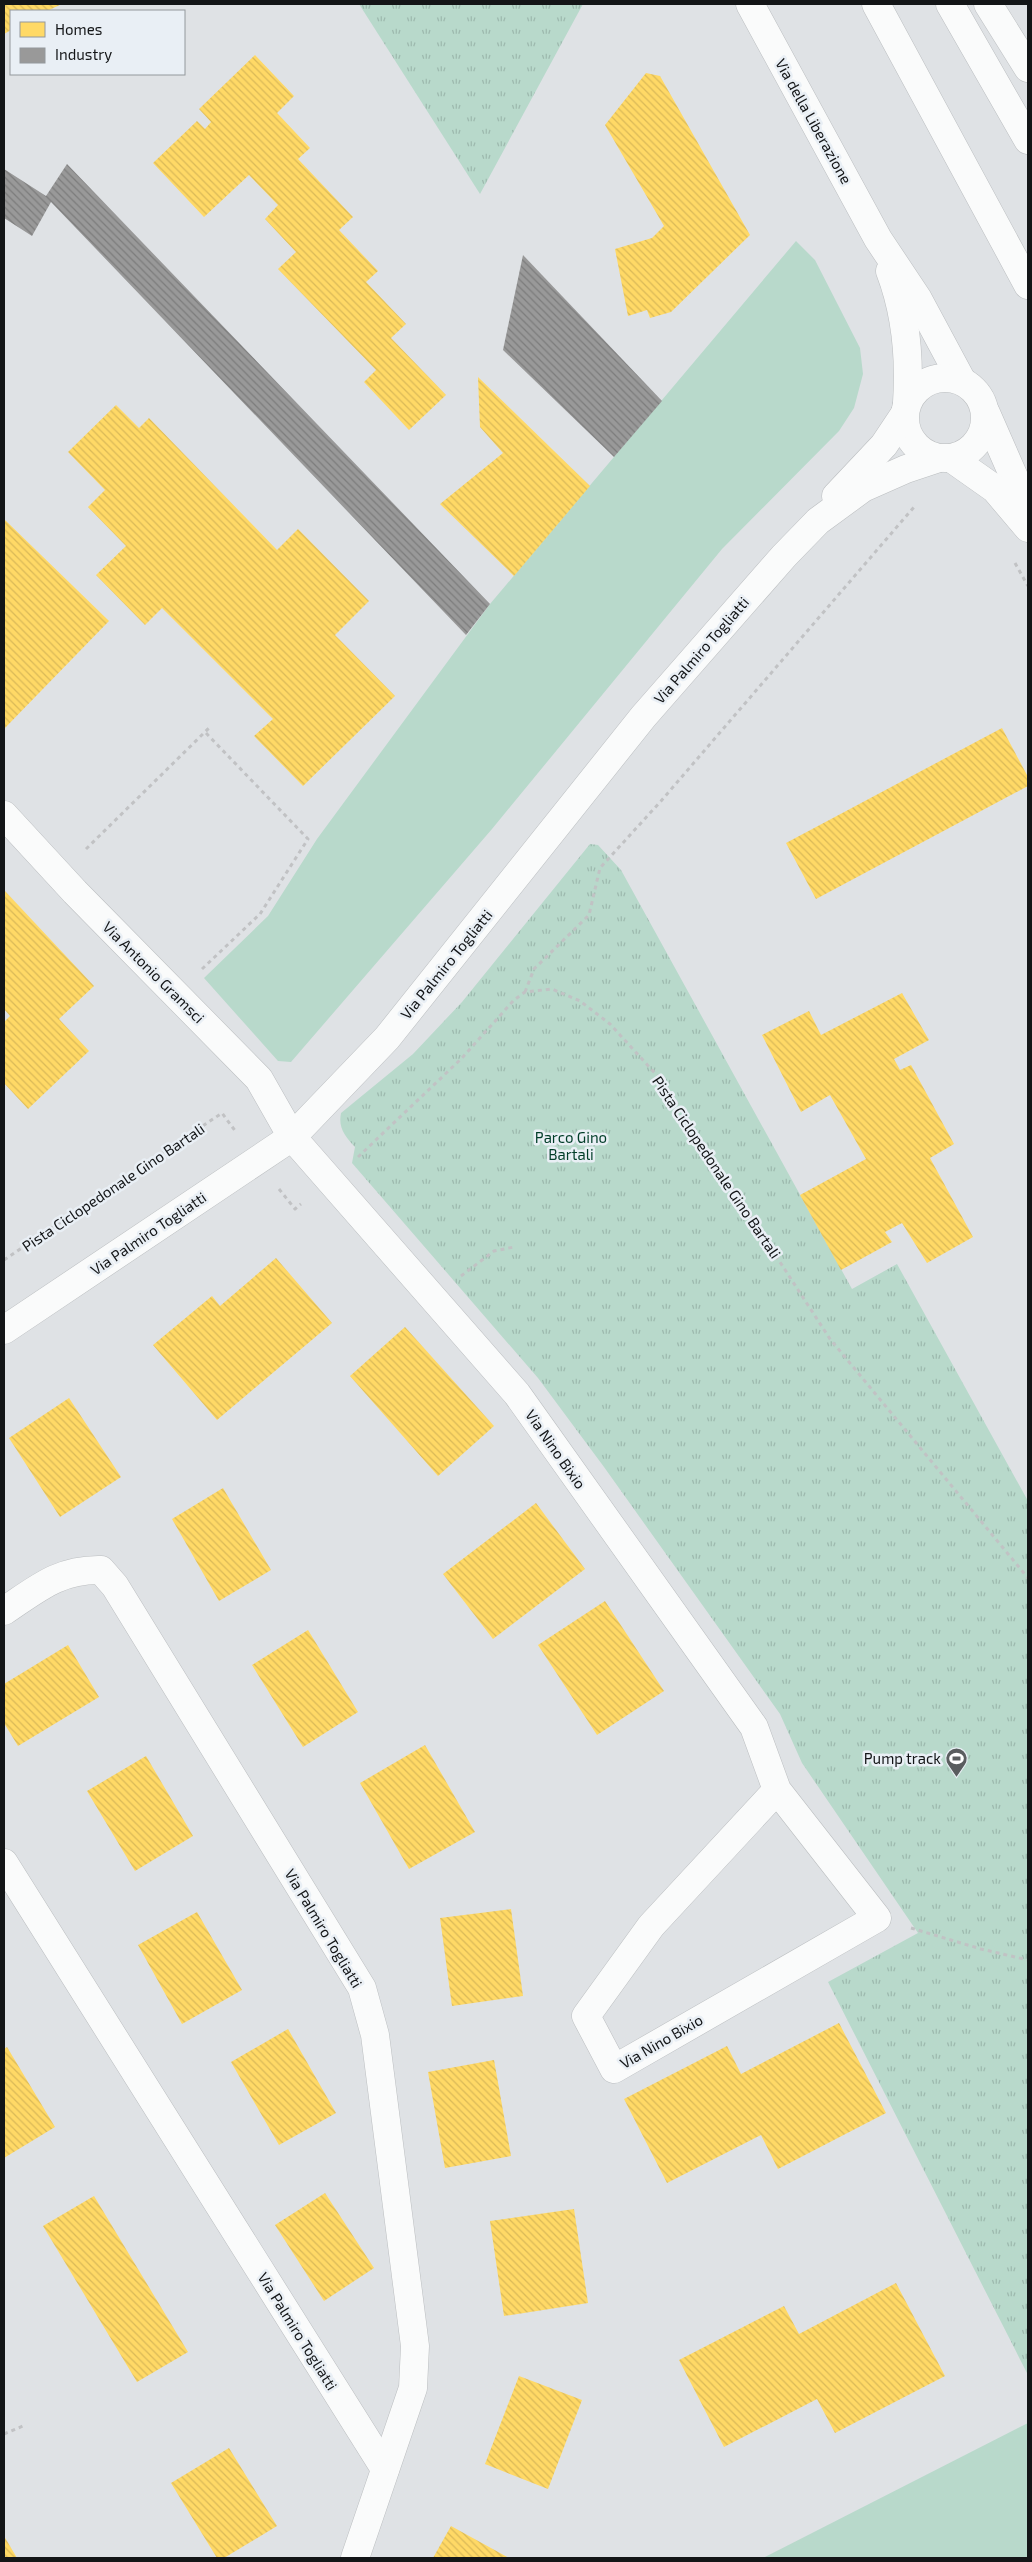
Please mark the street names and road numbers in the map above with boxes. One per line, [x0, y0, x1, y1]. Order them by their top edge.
street label: Via della Liberazione [772, 55, 856, 187]
street label: Via Palmiro Togliatti [650, 593, 752, 707]
street label: Via Palmiro Togliatti [396, 906, 496, 1022]
street label: Via Antonio Gramsci [99, 917, 209, 1027]
street label: Pista Ciclopedonale Gino Bartali [649, 1072, 785, 1262]
street label: Pista Ciclopedonale Gino Bartali [18, 1119, 208, 1255]
street label: Via Palmiro Togliatti [87, 1188, 209, 1278]
street label: Via Nino Bixio [522, 1406, 590, 1492]
street label: Via Palmiro Togliatti [281, 1865, 367, 1991]
street label: Via Nino Bixio [616, 2010, 706, 2072]
street label: Via Palmiro Togliatti [254, 2269, 342, 2393]

